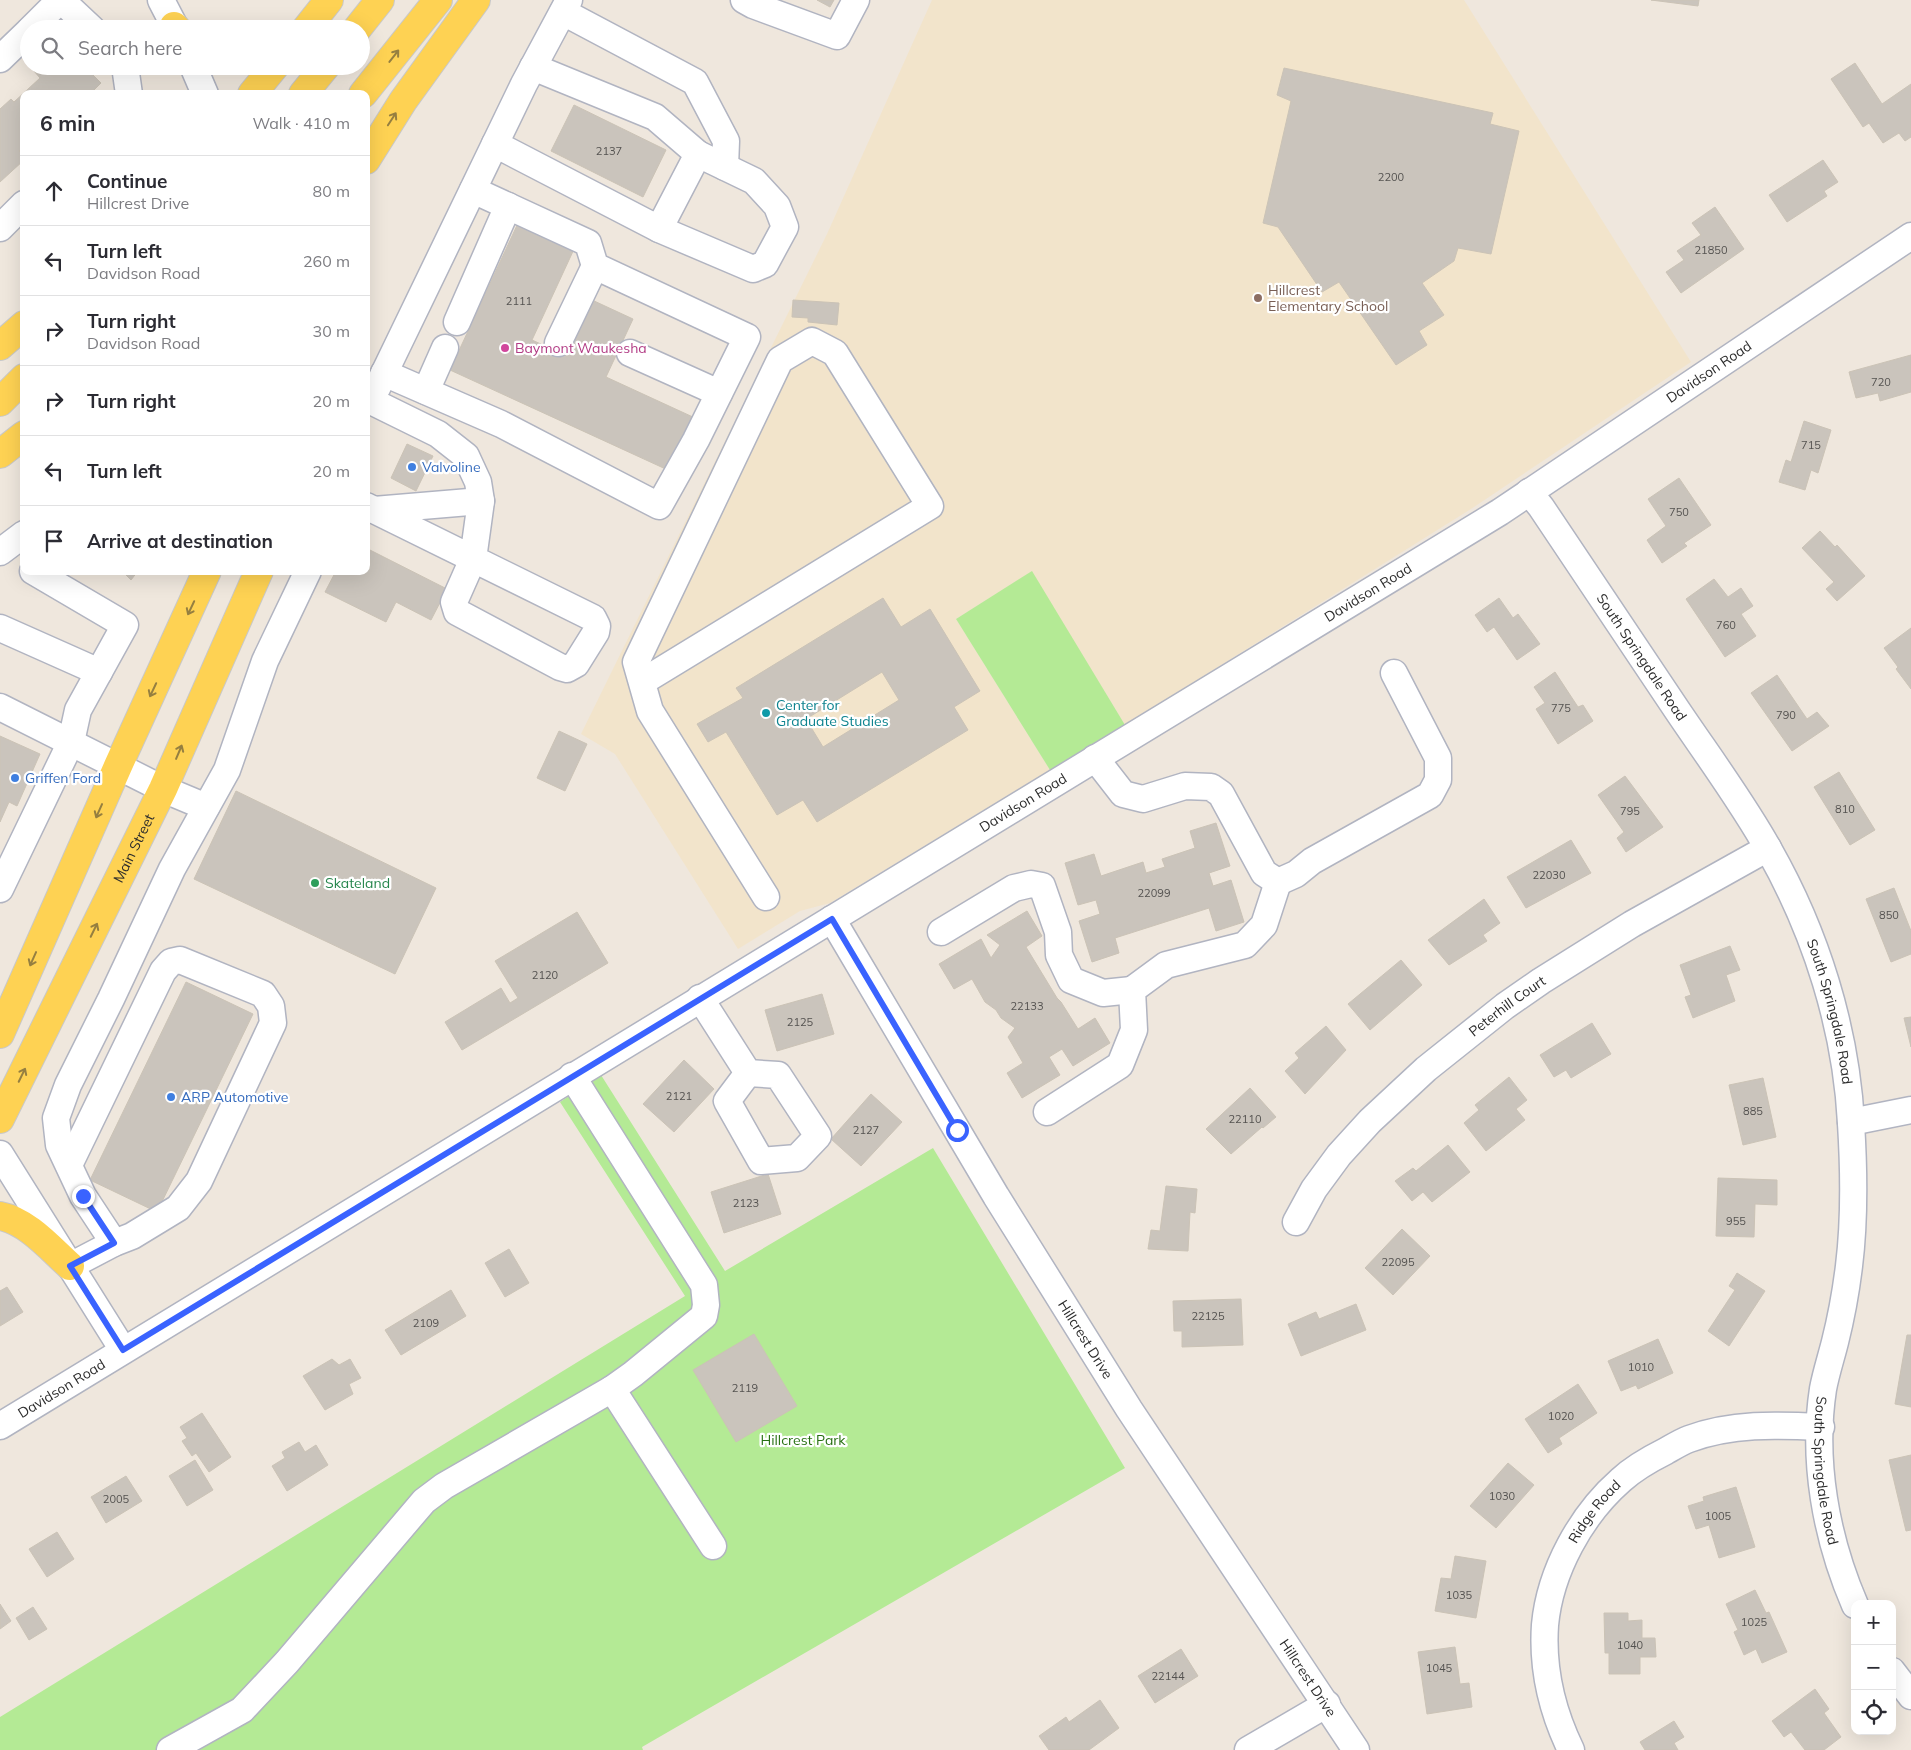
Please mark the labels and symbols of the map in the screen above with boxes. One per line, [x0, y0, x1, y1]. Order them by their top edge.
one-way arrow [389, 49, 399, 63]
one-way arrow [387, 112, 397, 126]
house number: 2137 [596, 144, 622, 158]
house number: 2200 [1378, 170, 1405, 184]
house number: 21850 [1695, 243, 1728, 257]
place label: Hillcrest Elementary School [1268, 281, 1388, 315]
marker: Hillcrest Elementary School [1252, 292, 1264, 304]
house number: 2111 [506, 294, 532, 308]
street label: Davidson Road [1663, 337, 1755, 407]
place label: Baymont Waukesha [515, 339, 647, 357]
marker: Baymont Waukesha [499, 342, 511, 354]
house number: 720 [1871, 375, 1891, 389]
house number: 715 [1801, 438, 1821, 452]
place label: Valvoline [422, 458, 481, 476]
marker: Valvoline [406, 461, 418, 473]
house number: 750 [1669, 505, 1689, 519]
street label: Davidson Road [1321, 559, 1415, 626]
street label: South Springdale Road [1593, 590, 1691, 724]
one-way arrow [185, 600, 195, 615]
house number: 760 [1716, 618, 1736, 632]
one-way arrow [148, 682, 158, 697]
place label: Center for Graduate Studies [776, 696, 889, 730]
house number: 775 [1551, 701, 1571, 715]
marker: Center for Graduate Studies [760, 707, 772, 719]
house number: 790 [1776, 708, 1796, 722]
one-way arrow [175, 745, 185, 760]
place label: Griffen Ford [25, 769, 101, 787]
street label: Davidson Road [976, 769, 1070, 836]
marker: Griffen Ford [9, 772, 21, 784]
house number: 810 [1835, 802, 1855, 816]
one-way arrow [93, 803, 103, 818]
house number: 795 [1620, 804, 1640, 818]
street label: Main Street [109, 811, 158, 886]
house number: 22030 [1533, 868, 1566, 882]
place label: Skateland [325, 874, 390, 892]
marker: Skateland [309, 877, 321, 889]
house number: 22099 [1138, 886, 1171, 900]
house number: 850 [1879, 908, 1899, 922]
one-way arrow [90, 923, 99, 938]
street label: South Springdale Road [1803, 936, 1857, 1085]
one-way arrow [28, 951, 38, 966]
house number: 2120 [532, 968, 559, 982]
street label: Peterhill Court [1465, 971, 1549, 1040]
house number: 22133 [1011, 999, 1044, 1013]
house number: 2125 [787, 1015, 814, 1029]
one-way arrow [17, 1068, 27, 1083]
place label: ARP Automotive [181, 1088, 288, 1106]
house number: 2121 [666, 1089, 692, 1103]
marker: ARP Automotive [165, 1091, 177, 1103]
house number: 885 [1743, 1104, 1763, 1118]
house number: 22110 [1229, 1112, 1262, 1126]
route start [946, 1119, 969, 1142]
house number: 2127 [853, 1123, 879, 1137]
route end [72, 1185, 95, 1208]
house number: 2123 [733, 1196, 759, 1210]
house number: 955 [1726, 1214, 1746, 1228]
house number: 22095 [1382, 1255, 1415, 1269]
street label: Hillcrest Drive [1054, 1297, 1117, 1382]
house number: 22125 [1192, 1309, 1225, 1323]
house number: 2109 [413, 1316, 439, 1330]
street label: Davidson Road [14, 1355, 109, 1422]
house number: 1010 [1628, 1360, 1655, 1374]
house number: 2119 [732, 1381, 758, 1395]
street label: South Springdale Road [1810, 1395, 1843, 1547]
house number: 1020 [1548, 1409, 1575, 1423]
park label: Hillcrest Park [760, 1431, 846, 1449]
street label: Ridge Road [1564, 1476, 1624, 1546]
house number: 1030 [1489, 1489, 1516, 1503]
house number: 2005 [103, 1492, 130, 1506]
house number: 1005 [1705, 1509, 1732, 1523]
house number: 1035 [1446, 1588, 1473, 1602]
house number: 1025 [1741, 1615, 1768, 1629]
street label: Hillcrest Drive [1276, 1636, 1340, 1720]
house number: 1040 [1617, 1638, 1644, 1652]
house number: 1045 [1426, 1661, 1453, 1675]
house number: 22144 [1152, 1669, 1185, 1683]

